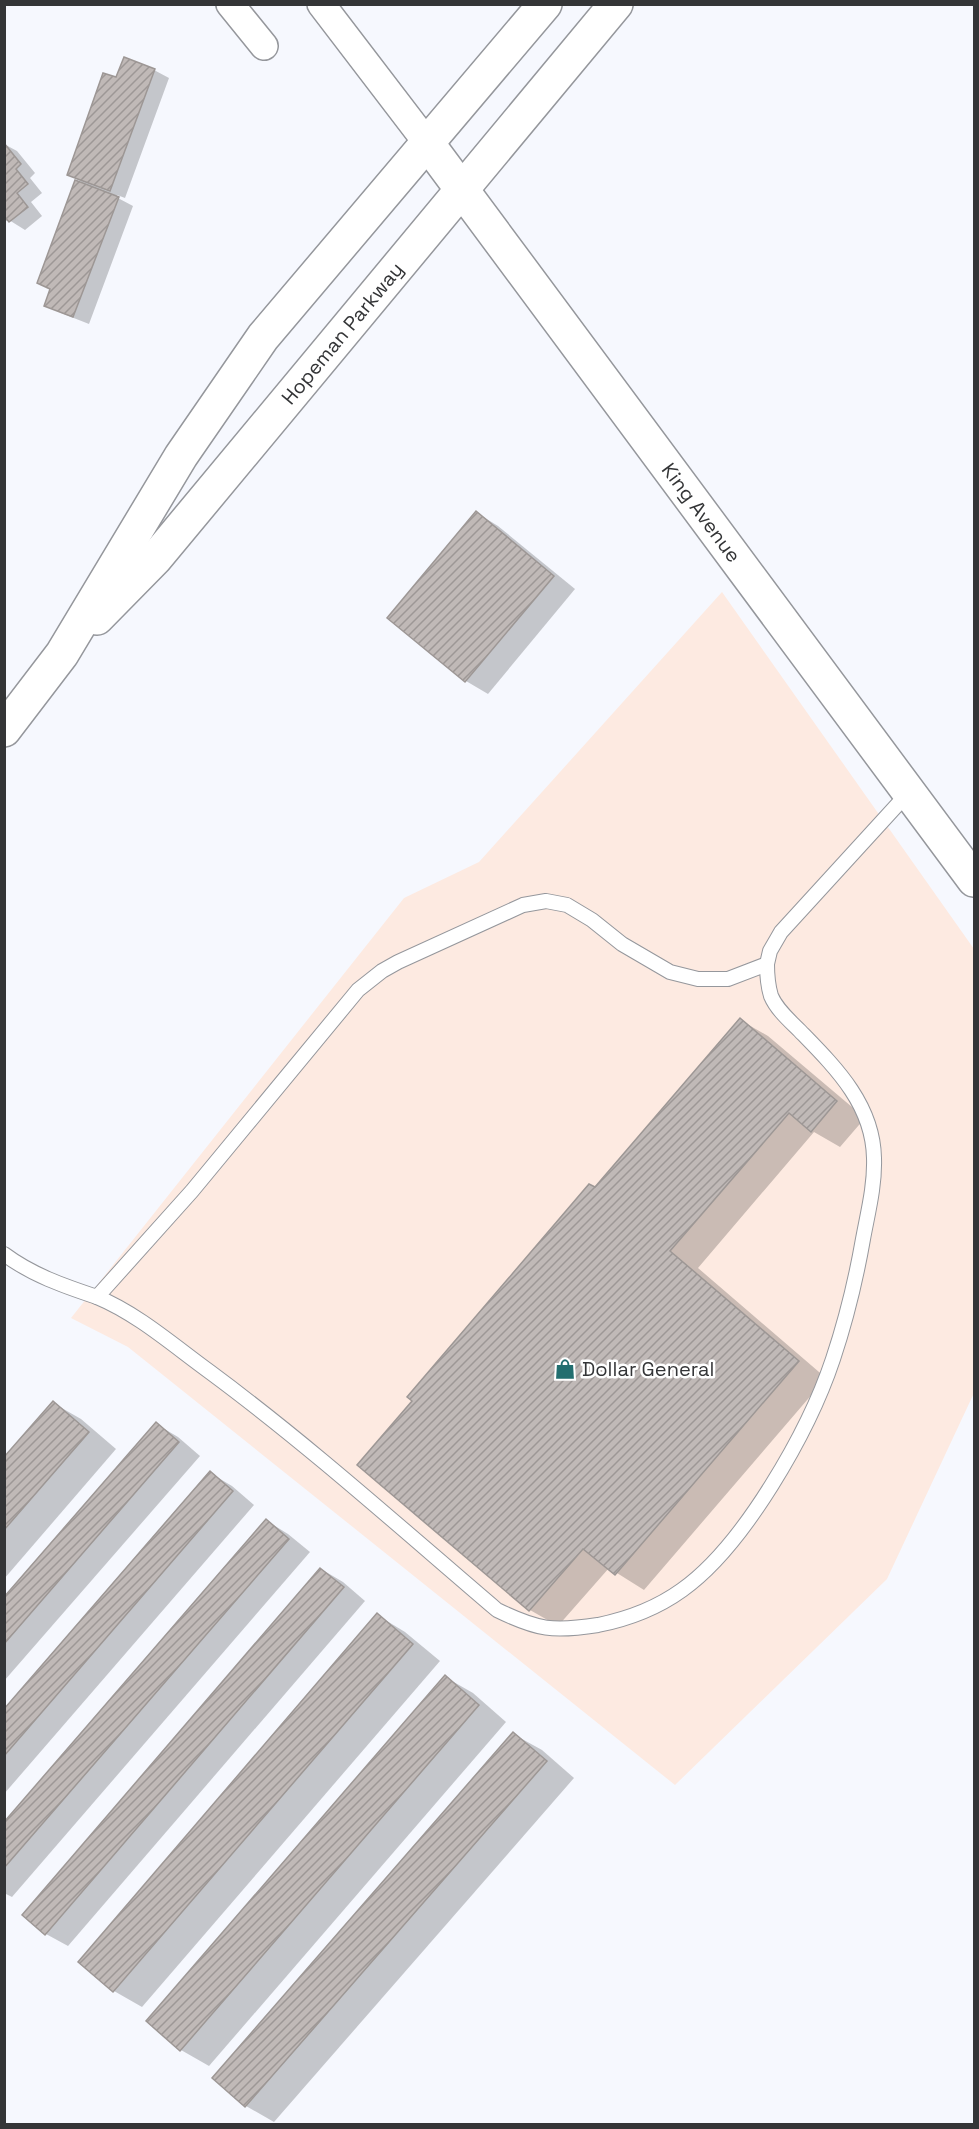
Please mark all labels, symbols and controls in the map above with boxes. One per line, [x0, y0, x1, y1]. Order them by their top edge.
street label: Hopeman Parkway [276, 257, 409, 410]
street label: King Avenue [656, 458, 747, 568]
place label: Dollar General [582, 1356, 714, 1382]
shop icon: Dollar General [553, 1357, 577, 1381]

